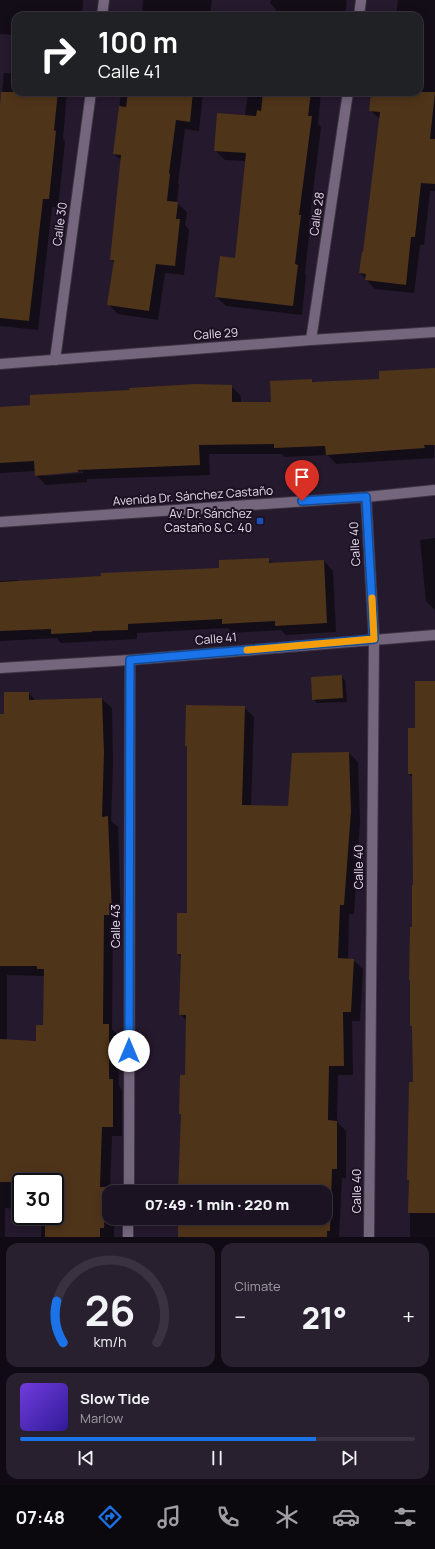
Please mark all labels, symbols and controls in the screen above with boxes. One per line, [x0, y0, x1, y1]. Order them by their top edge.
text: 100 m [98, 23, 178, 61]
icon: right [32, 28, 84, 80]
text: Calle 41 [98, 59, 161, 83]
street label: Calle 28 [305, 191, 328, 237]
street label: Calle 30 [48, 201, 71, 247]
street label: Calle 29 [193, 323, 239, 344]
pin [285, 460, 319, 501]
icon: arrive [291, 466, 313, 488]
street label: Avenida Dr. Sánchez Castaño [112, 481, 274, 510]
place label: Av. Dr. Sánchez Castaño & C. 40 [164, 505, 252, 536]
marker: Av. Dr. Sánchez Castaño & C. 40 [255, 516, 265, 526]
street label: Calle 40 [345, 521, 364, 567]
street label: Calle 41 [194, 628, 238, 649]
street label: Calle 40 [350, 845, 367, 889]
street label: Calle 43 [107, 904, 124, 948]
position arrow [108, 1030, 150, 1072]
street label: Calle 40 [348, 1169, 365, 1213]
speed limit sign: 30 [12, 1173, 64, 1225]
text: 07:49 · 1 min · 220 m [145, 1194, 289, 1215]
text: Climate [235, 1277, 281, 1295]
text: 26 [85, 1282, 136, 1338]
text: 21° [302, 1297, 347, 1338]
text: − [235, 1302, 246, 1332]
text: + [402, 1302, 415, 1332]
text: km/h [94, 1332, 127, 1351]
text: Slow Tide [80, 1388, 150, 1409]
text: Marlow [80, 1409, 123, 1427]
icon: previous [75, 1447, 97, 1469]
icon: pause [206, 1447, 228, 1469]
icon: next [338, 1447, 360, 1469]
icon: directions [96, 1503, 124, 1531]
icon: music [155, 1503, 183, 1531]
icon: phone [214, 1503, 242, 1531]
icon: climate [273, 1503, 301, 1531]
icon: car [332, 1503, 360, 1531]
icon: filters [391, 1503, 419, 1531]
text: 07:48 [16, 1505, 65, 1529]

